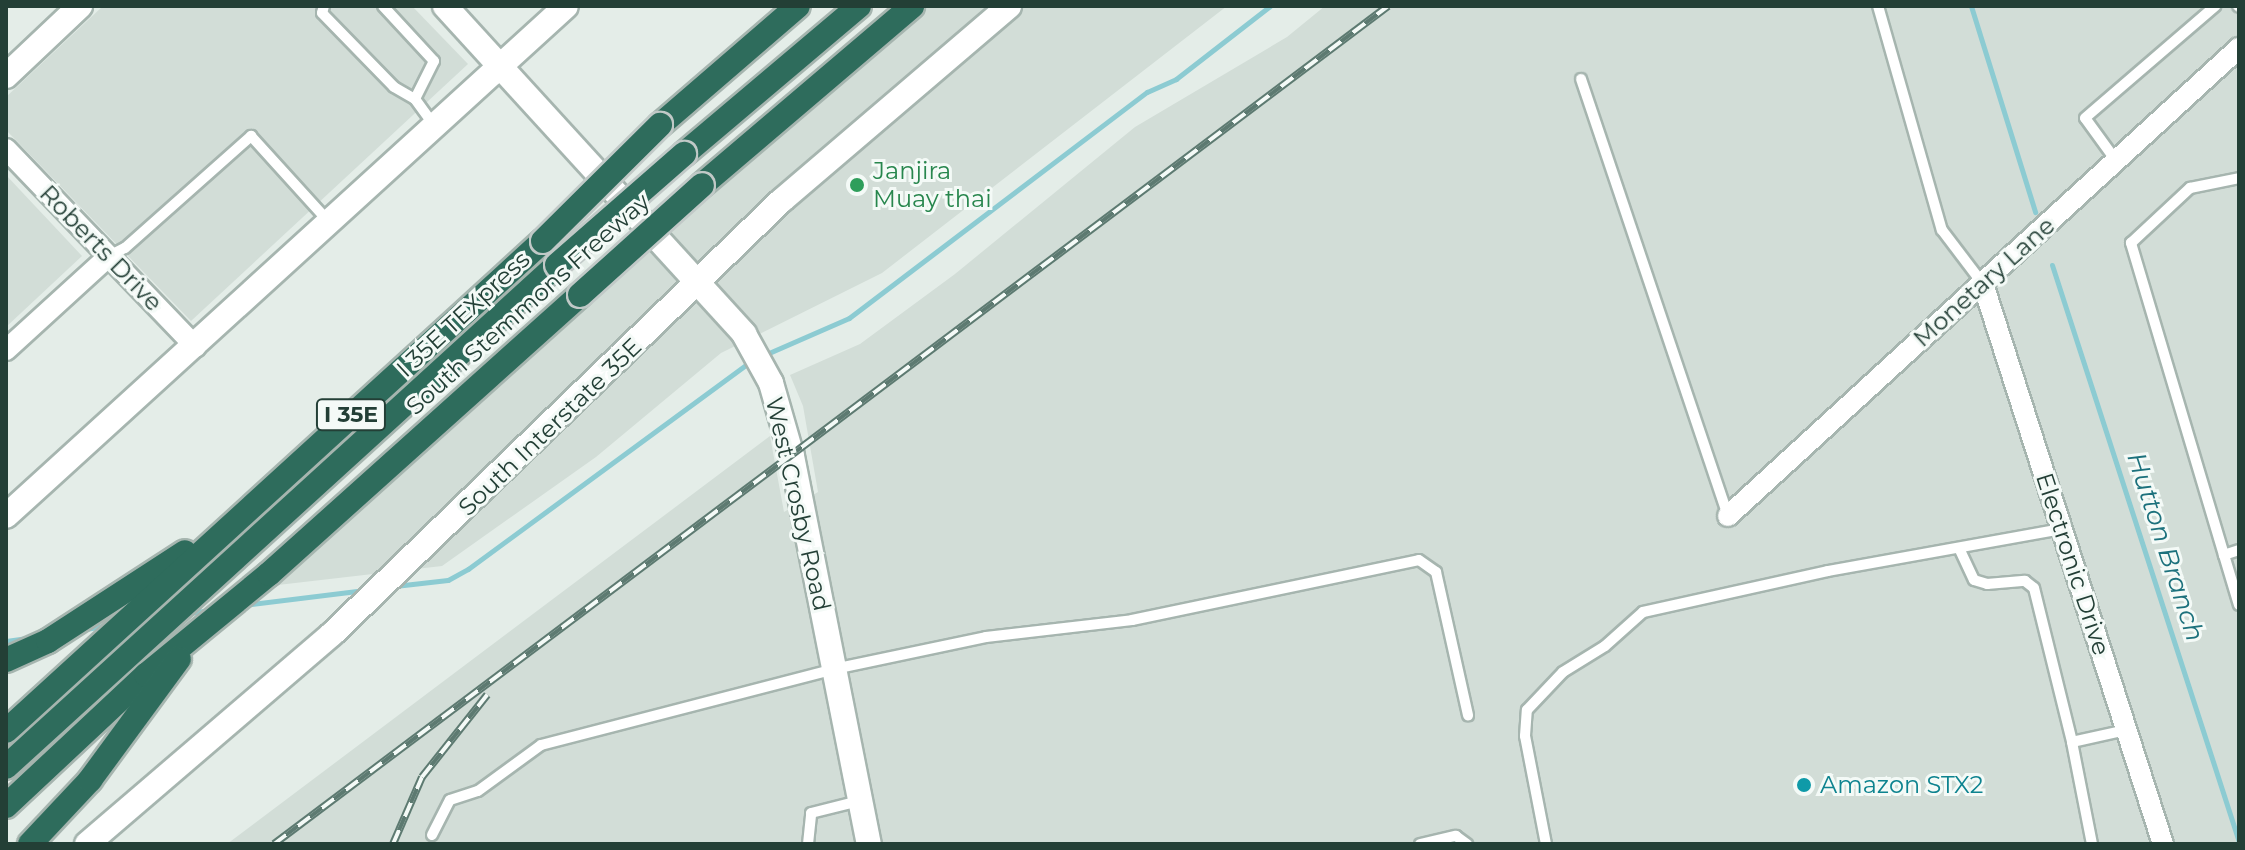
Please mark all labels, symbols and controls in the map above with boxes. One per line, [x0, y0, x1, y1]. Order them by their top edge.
place label: Janjira Muay thai [873, 157, 992, 213]
marker: Janjira Muay thai [848, 176, 866, 194]
street label: Roberts Drive [34, 179, 168, 317]
street label: South Stemmons Freeway [400, 187, 656, 421]
street label: Monetary Lane [1908, 211, 2060, 353]
street label: I 35E TEXpress [390, 245, 536, 383]
street label: South Interstate 35E [453, 332, 647, 522]
street label: West Crosby Road [759, 394, 837, 614]
road number: I 35E [315, 397, 387, 433]
water label: Hutton Branch [2120, 449, 2210, 645]
street label: Electronic Drive [2030, 469, 2116, 659]
place label: Amazon STX2 [1820, 771, 1983, 799]
marker: Amazon STX2 [1795, 776, 1813, 794]

